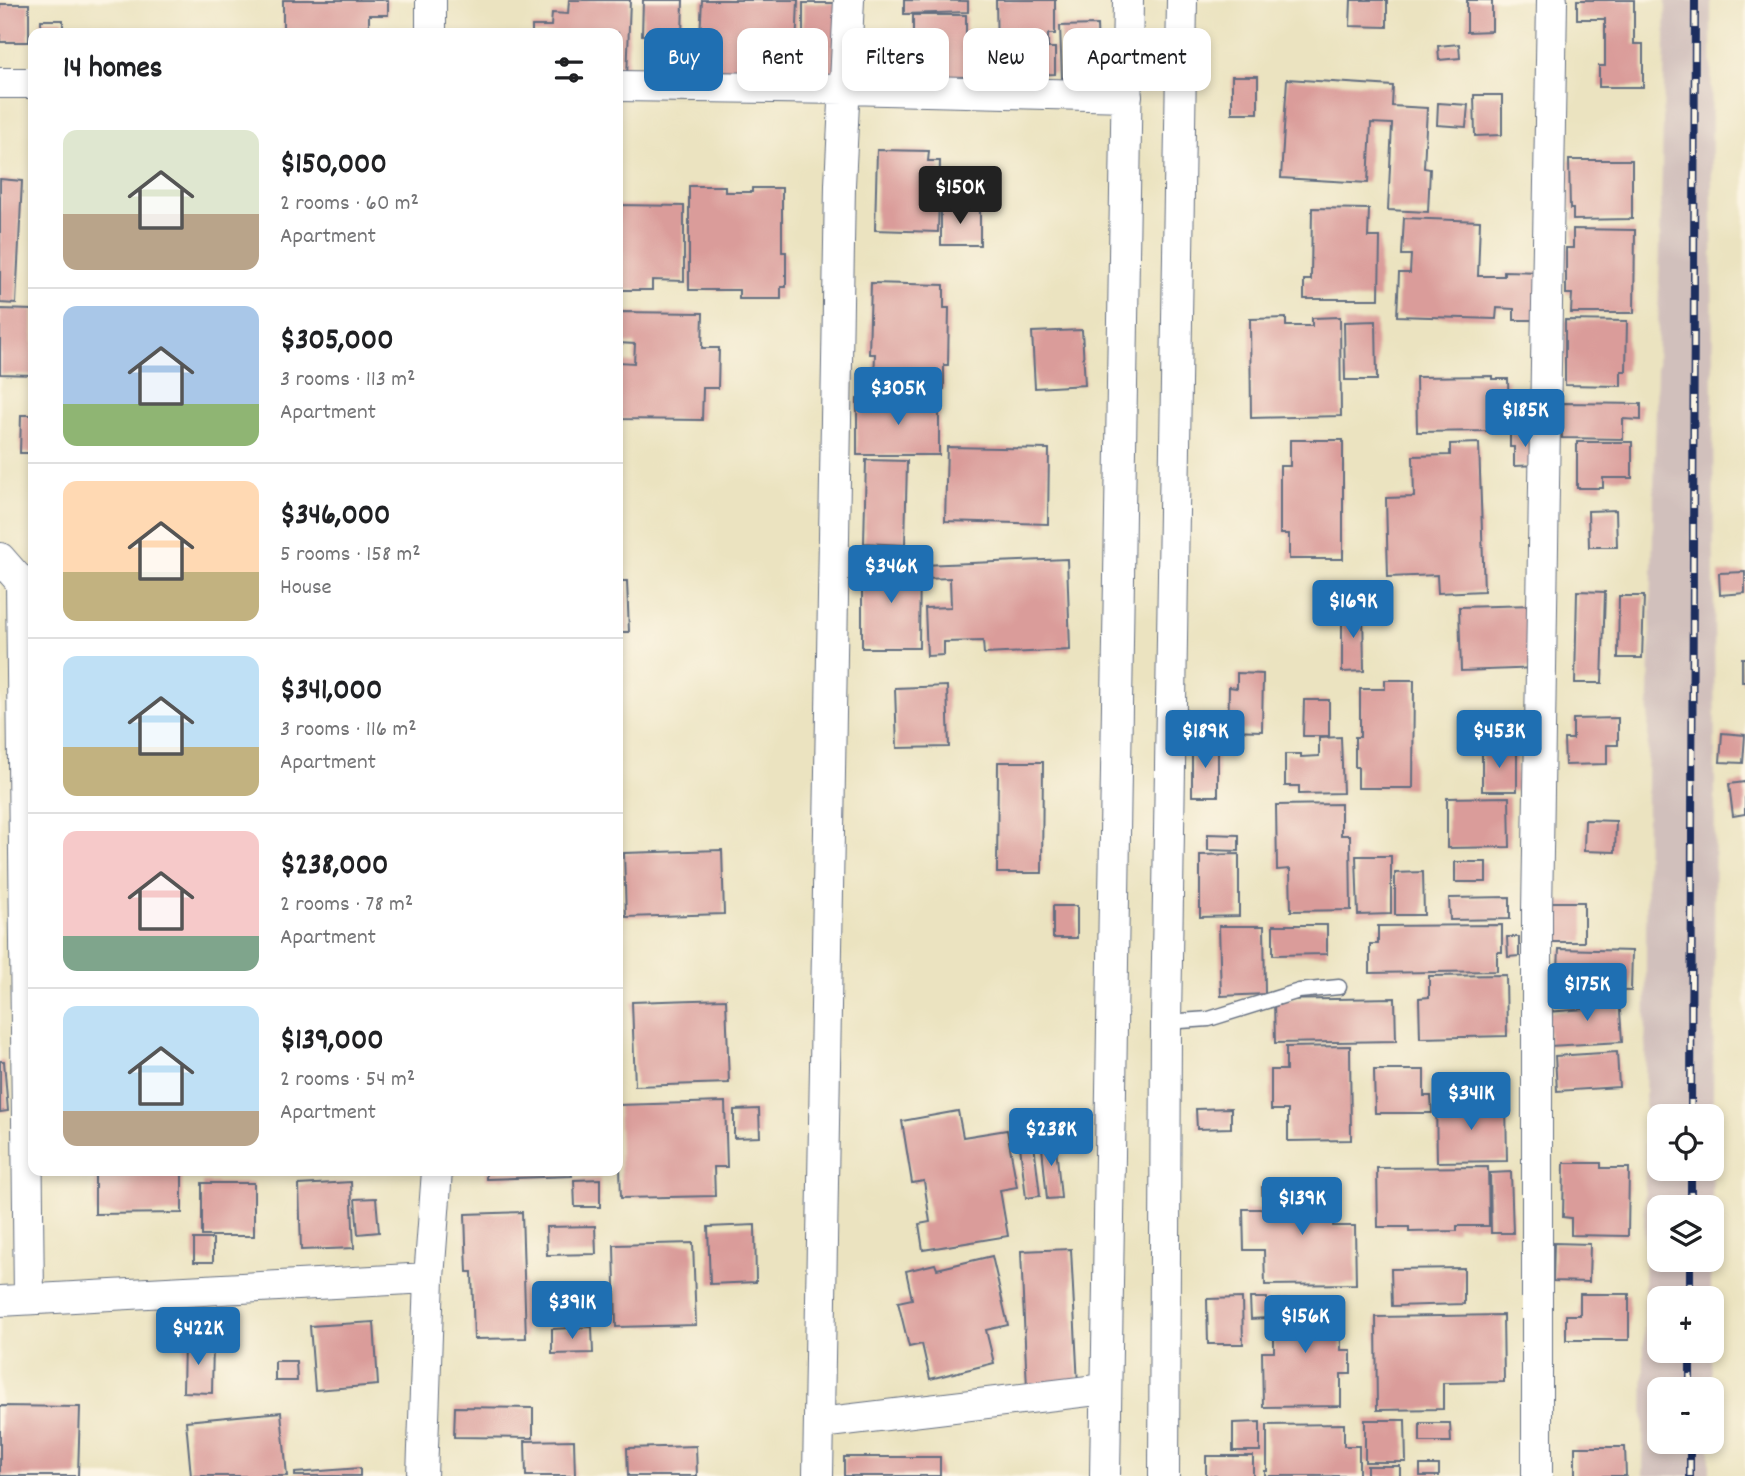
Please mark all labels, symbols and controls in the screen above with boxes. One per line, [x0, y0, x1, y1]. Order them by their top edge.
chip: Buy [644, 28, 723, 91]
chip: Rent [737, 28, 828, 91]
chip: Filters [842, 28, 949, 91]
chip: New [963, 28, 1049, 91]
chip: Apartment [1063, 28, 1211, 91]
text: 14 homes [63, 49, 162, 92]
icon: filters [550, 51, 588, 89]
text: $150,000 [280, 145, 387, 188]
icon: home [119, 158, 203, 242]
pin: $150K [911, 166, 1009, 226]
text: $150K [935, 172, 985, 205]
text: 2 rooms · 60 m² [280, 188, 419, 221]
text: Apartment [280, 221, 376, 254]
text: $305,000 [280, 321, 394, 364]
icon: home [119, 334, 203, 418]
text: 3 rooms · 113 m² [280, 364, 416, 397]
pin: $305K [849, 368, 947, 427]
text: $305K [870, 373, 926, 406]
pin: $185K [1476, 390, 1574, 449]
text: $185K [1501, 395, 1549, 428]
text: Apartment [280, 397, 376, 430]
text: $346,000 [280, 496, 390, 539]
icon: home [119, 509, 203, 593]
text: 5 rooms · 158 m² [280, 539, 421, 572]
pin: $346K [842, 546, 940, 605]
text: $346K [864, 551, 918, 584]
text: House [280, 572, 332, 605]
pin: $169K [1304, 580, 1402, 640]
text: $169K [1328, 586, 1378, 619]
text: $341,000 [280, 671, 382, 714]
icon: home [119, 684, 203, 768]
pin: $189K [1156, 710, 1254, 770]
pin: $453K [1450, 710, 1548, 770]
text: 3 rooms · 116 m² [280, 714, 417, 747]
text: $189K [1181, 716, 1229, 749]
text: $453K [1473, 716, 1525, 749]
text: Apartment [280, 747, 376, 780]
text: $238,000 [280, 846, 388, 889]
icon: home [119, 859, 203, 943]
text: 2 rooms · 78 m² [280, 889, 413, 922]
text: Apartment [280, 922, 376, 955]
pin: $175K [1538, 964, 1636, 1023]
text: $175K [1564, 969, 1610, 1002]
text: $139,000 [280, 1021, 384, 1064]
icon: home [119, 1034, 203, 1118]
text: 2 rooms · 54 m² [280, 1064, 415, 1097]
pin: $341K [1422, 1072, 1520, 1132]
text: $341K [1447, 1078, 1495, 1111]
text: Apartment [280, 1097, 376, 1130]
map controls [1647, 1104, 1724, 1454]
button: locate [1647, 1104, 1724, 1181]
pin: $238K [1002, 1108, 1100, 1168]
text: $238K [1025, 1114, 1077, 1147]
pin: $139K [1253, 1178, 1351, 1237]
text: $139K [1278, 1183, 1326, 1216]
button: layers [1647, 1195, 1724, 1272]
pin: $391K [523, 1282, 621, 1341]
button: + [1647, 1286, 1724, 1363]
text: $391K [548, 1287, 596, 1320]
pin: $156K [1256, 1296, 1354, 1355]
text: $156K [1280, 1301, 1330, 1334]
pin: $422K [149, 1308, 247, 1367]
text: $422K [172, 1313, 224, 1346]
button: − [1647, 1377, 1724, 1454]

